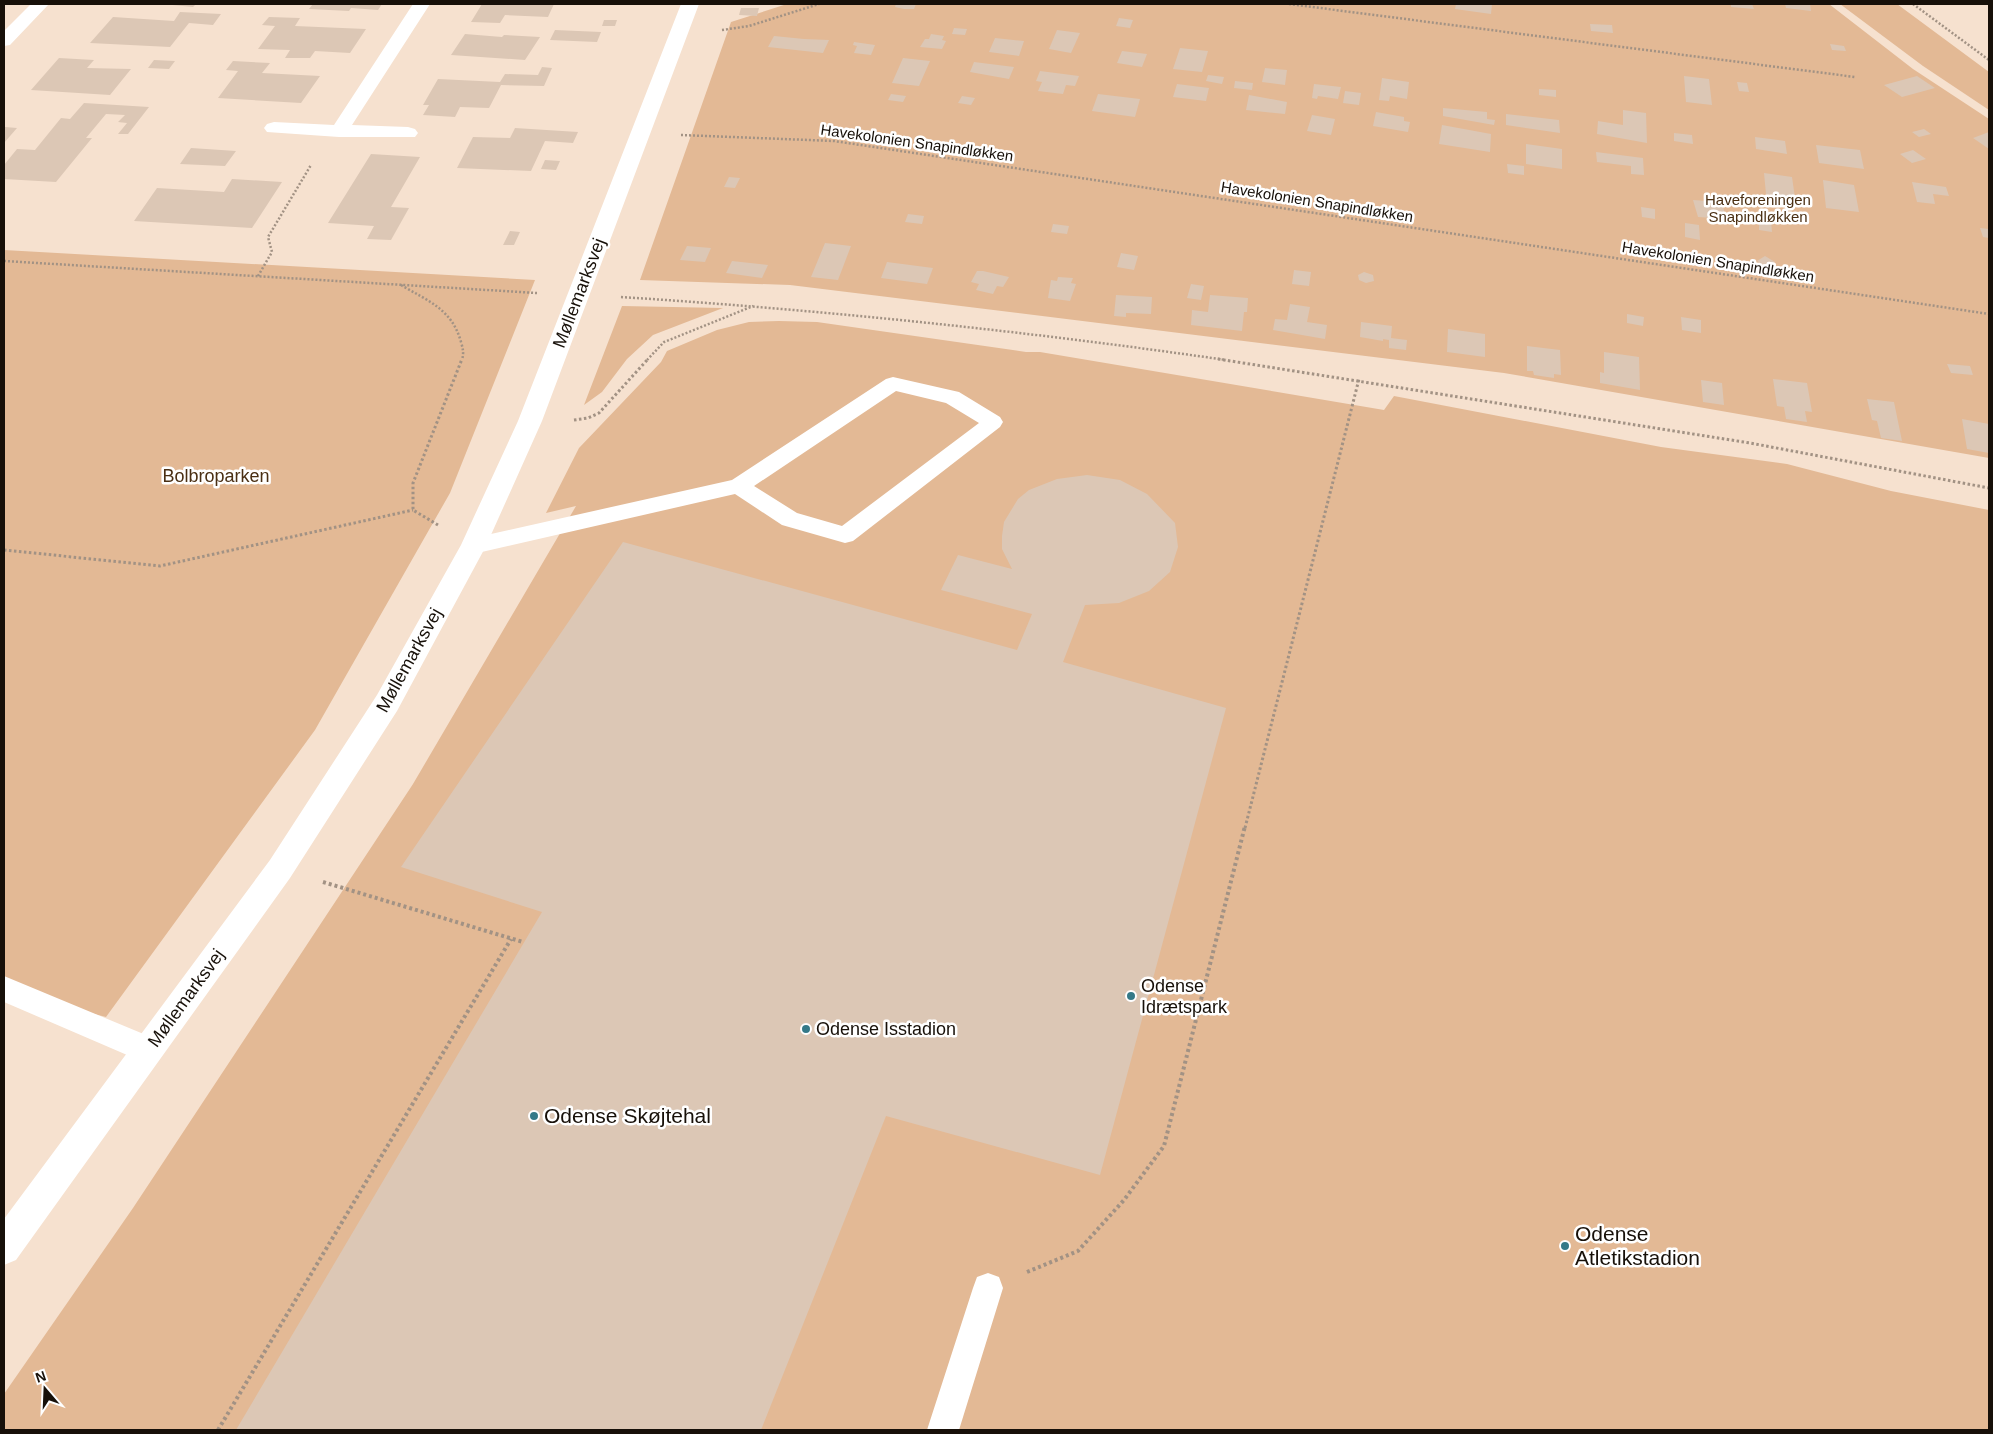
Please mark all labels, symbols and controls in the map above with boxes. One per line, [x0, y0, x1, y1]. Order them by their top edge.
street label: Havekolonien Snapindløkken [820, 121, 1014, 164]
street label: Havekolonien Snapindløkken [1220, 178, 1414, 225]
park label: Haveforeningen Snapindløkken [1705, 191, 1811, 225]
street label: Møllemarksvej [549, 235, 609, 351]
street label: Havekolonien Snapindløkken [1621, 238, 1815, 285]
park label: Bolbroparken [162, 466, 270, 486]
street label: Møllemarksvej [372, 604, 446, 716]
street label: Møllemarksvej [144, 945, 228, 1051]
place label: Odense Idrætspark [1141, 976, 1228, 1017]
marker: Odense Idrætspark [1125, 990, 1137, 1002]
place label: Odense Isstadion [816, 1019, 956, 1039]
marker: Odense Isstadion [800, 1023, 812, 1035]
place label: Odense Skøjtehal [544, 1104, 711, 1127]
marker: Odense Skøjtehal [528, 1110, 540, 1122]
place label: Odense Atletikstadion [1575, 1222, 1700, 1269]
marker: Odense Atletikstadion [1559, 1240, 1571, 1252]
north arrow [20, 1364, 70, 1414]
text: N [33, 1367, 48, 1386]

